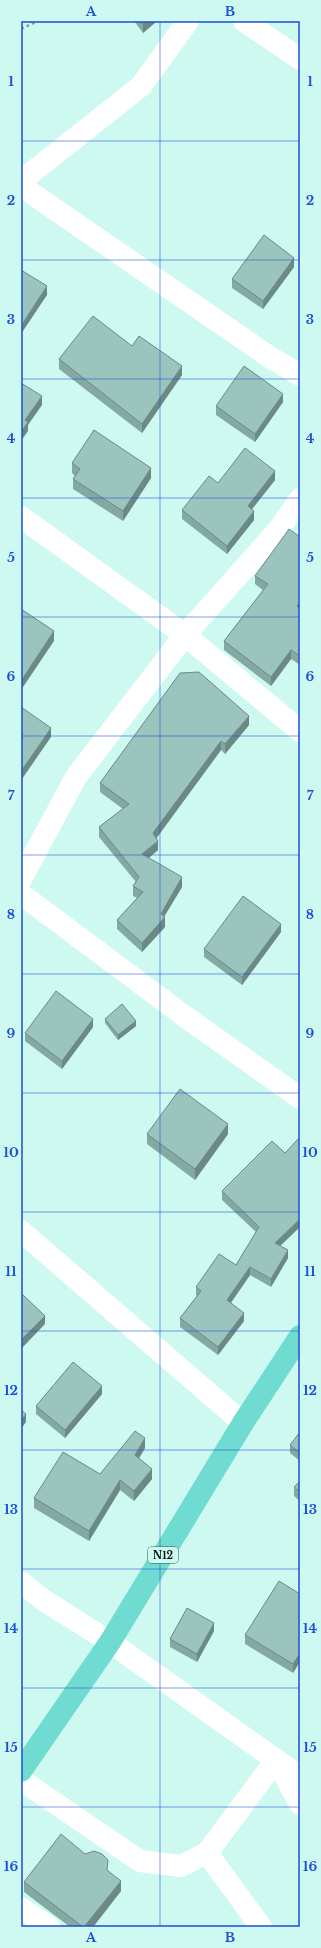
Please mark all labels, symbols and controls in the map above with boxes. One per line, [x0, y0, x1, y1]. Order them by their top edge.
text: A [85, 3, 97, 20]
text: B [225, 3, 235, 20]
text: 1 [8, 73, 14, 90]
text: 1 [307, 73, 313, 90]
text: 2 [7, 192, 15, 209]
text: 2 [306, 192, 314, 209]
text: 3 [7, 311, 15, 328]
text: 3 [306, 311, 314, 328]
text: 4 [7, 430, 16, 447]
text: 4 [306, 430, 315, 447]
text: 5 [7, 549, 15, 566]
text: 5 [306, 549, 314, 566]
text: 6 [7, 668, 16, 685]
text: 6 [306, 668, 315, 685]
text: 7 [8, 787, 15, 804]
text: 7 [307, 787, 314, 804]
text: 8 [7, 906, 15, 923]
text: 8 [306, 906, 314, 923]
text: 9 [7, 1025, 16, 1042]
text: 9 [306, 1025, 315, 1042]
text: 10 [3, 1144, 19, 1161]
text: 10 [302, 1144, 318, 1161]
text: 11 [5, 1263, 17, 1280]
text: 11 [304, 1263, 316, 1280]
text: 12 [4, 1382, 18, 1399]
text: 12 [303, 1382, 317, 1399]
text: 13 [4, 1501, 18, 1518]
text: 13 [303, 1501, 317, 1518]
road number: N12 [148, 1547, 178, 1563]
text: 14 [4, 1620, 19, 1637]
text: 14 [303, 1620, 318, 1637]
text: 15 [4, 1739, 18, 1756]
text: 15 [303, 1739, 317, 1756]
text: 16 [4, 1858, 18, 1875]
text: 16 [303, 1858, 317, 1875]
text: A [85, 1929, 97, 1946]
text: B [225, 1929, 235, 1946]

